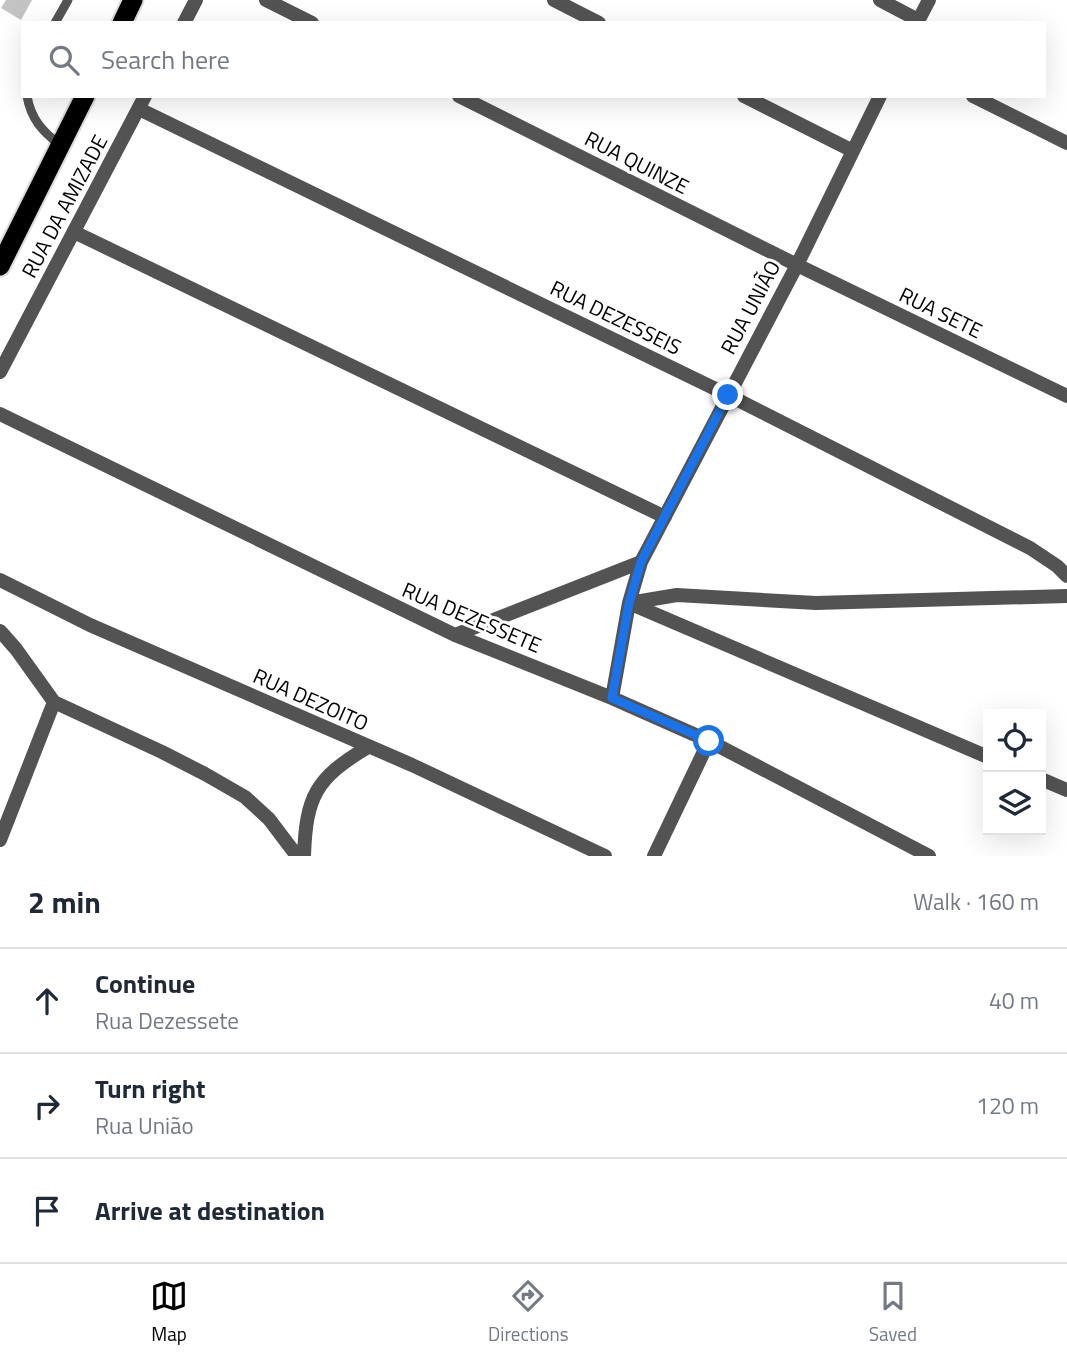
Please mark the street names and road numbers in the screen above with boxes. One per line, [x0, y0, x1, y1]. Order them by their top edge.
street label: RUA QUINZE [579, 122, 695, 202]
street label: RUA DA AMIZADE [13, 129, 115, 283]
street label: RUA UNIÃO [712, 254, 788, 360]
street label: RUA DEZESSEIS [545, 271, 687, 363]
street label: RUA SETE [894, 278, 988, 346]
street label: RUA DEZESSETE [397, 573, 547, 661]
street label: RUA DEZOITO [248, 659, 374, 739]

